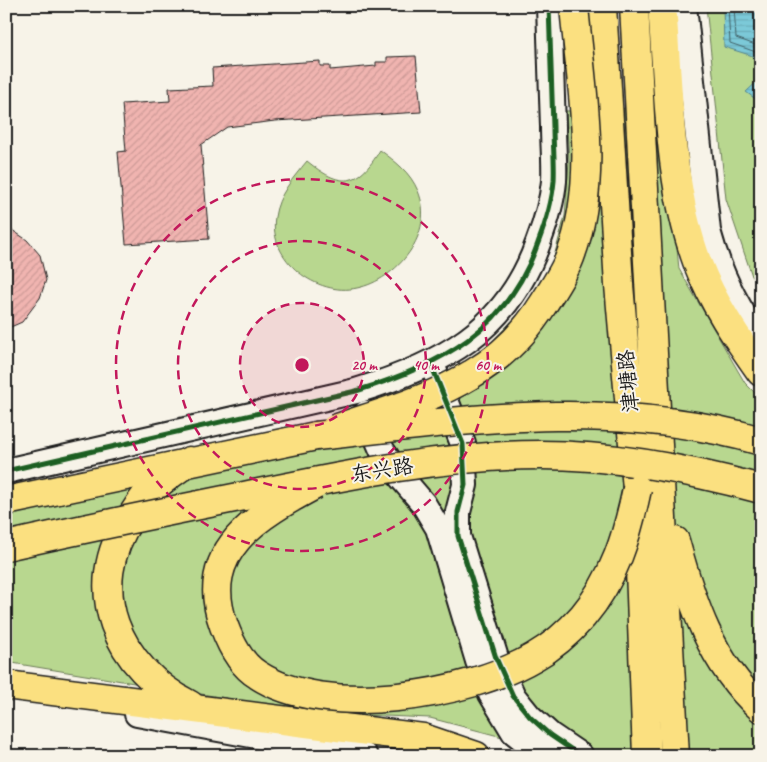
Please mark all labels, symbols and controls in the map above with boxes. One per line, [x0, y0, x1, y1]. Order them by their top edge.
street label: 津塘路 [612, 348, 644, 414]
centre of rings [293, 356, 311, 374]
text: 20 m [351, 356, 378, 375]
text: 40 m [413, 356, 440, 375]
text: 60 m [475, 356, 502, 375]
street label: 东兴路 [349, 452, 415, 488]

